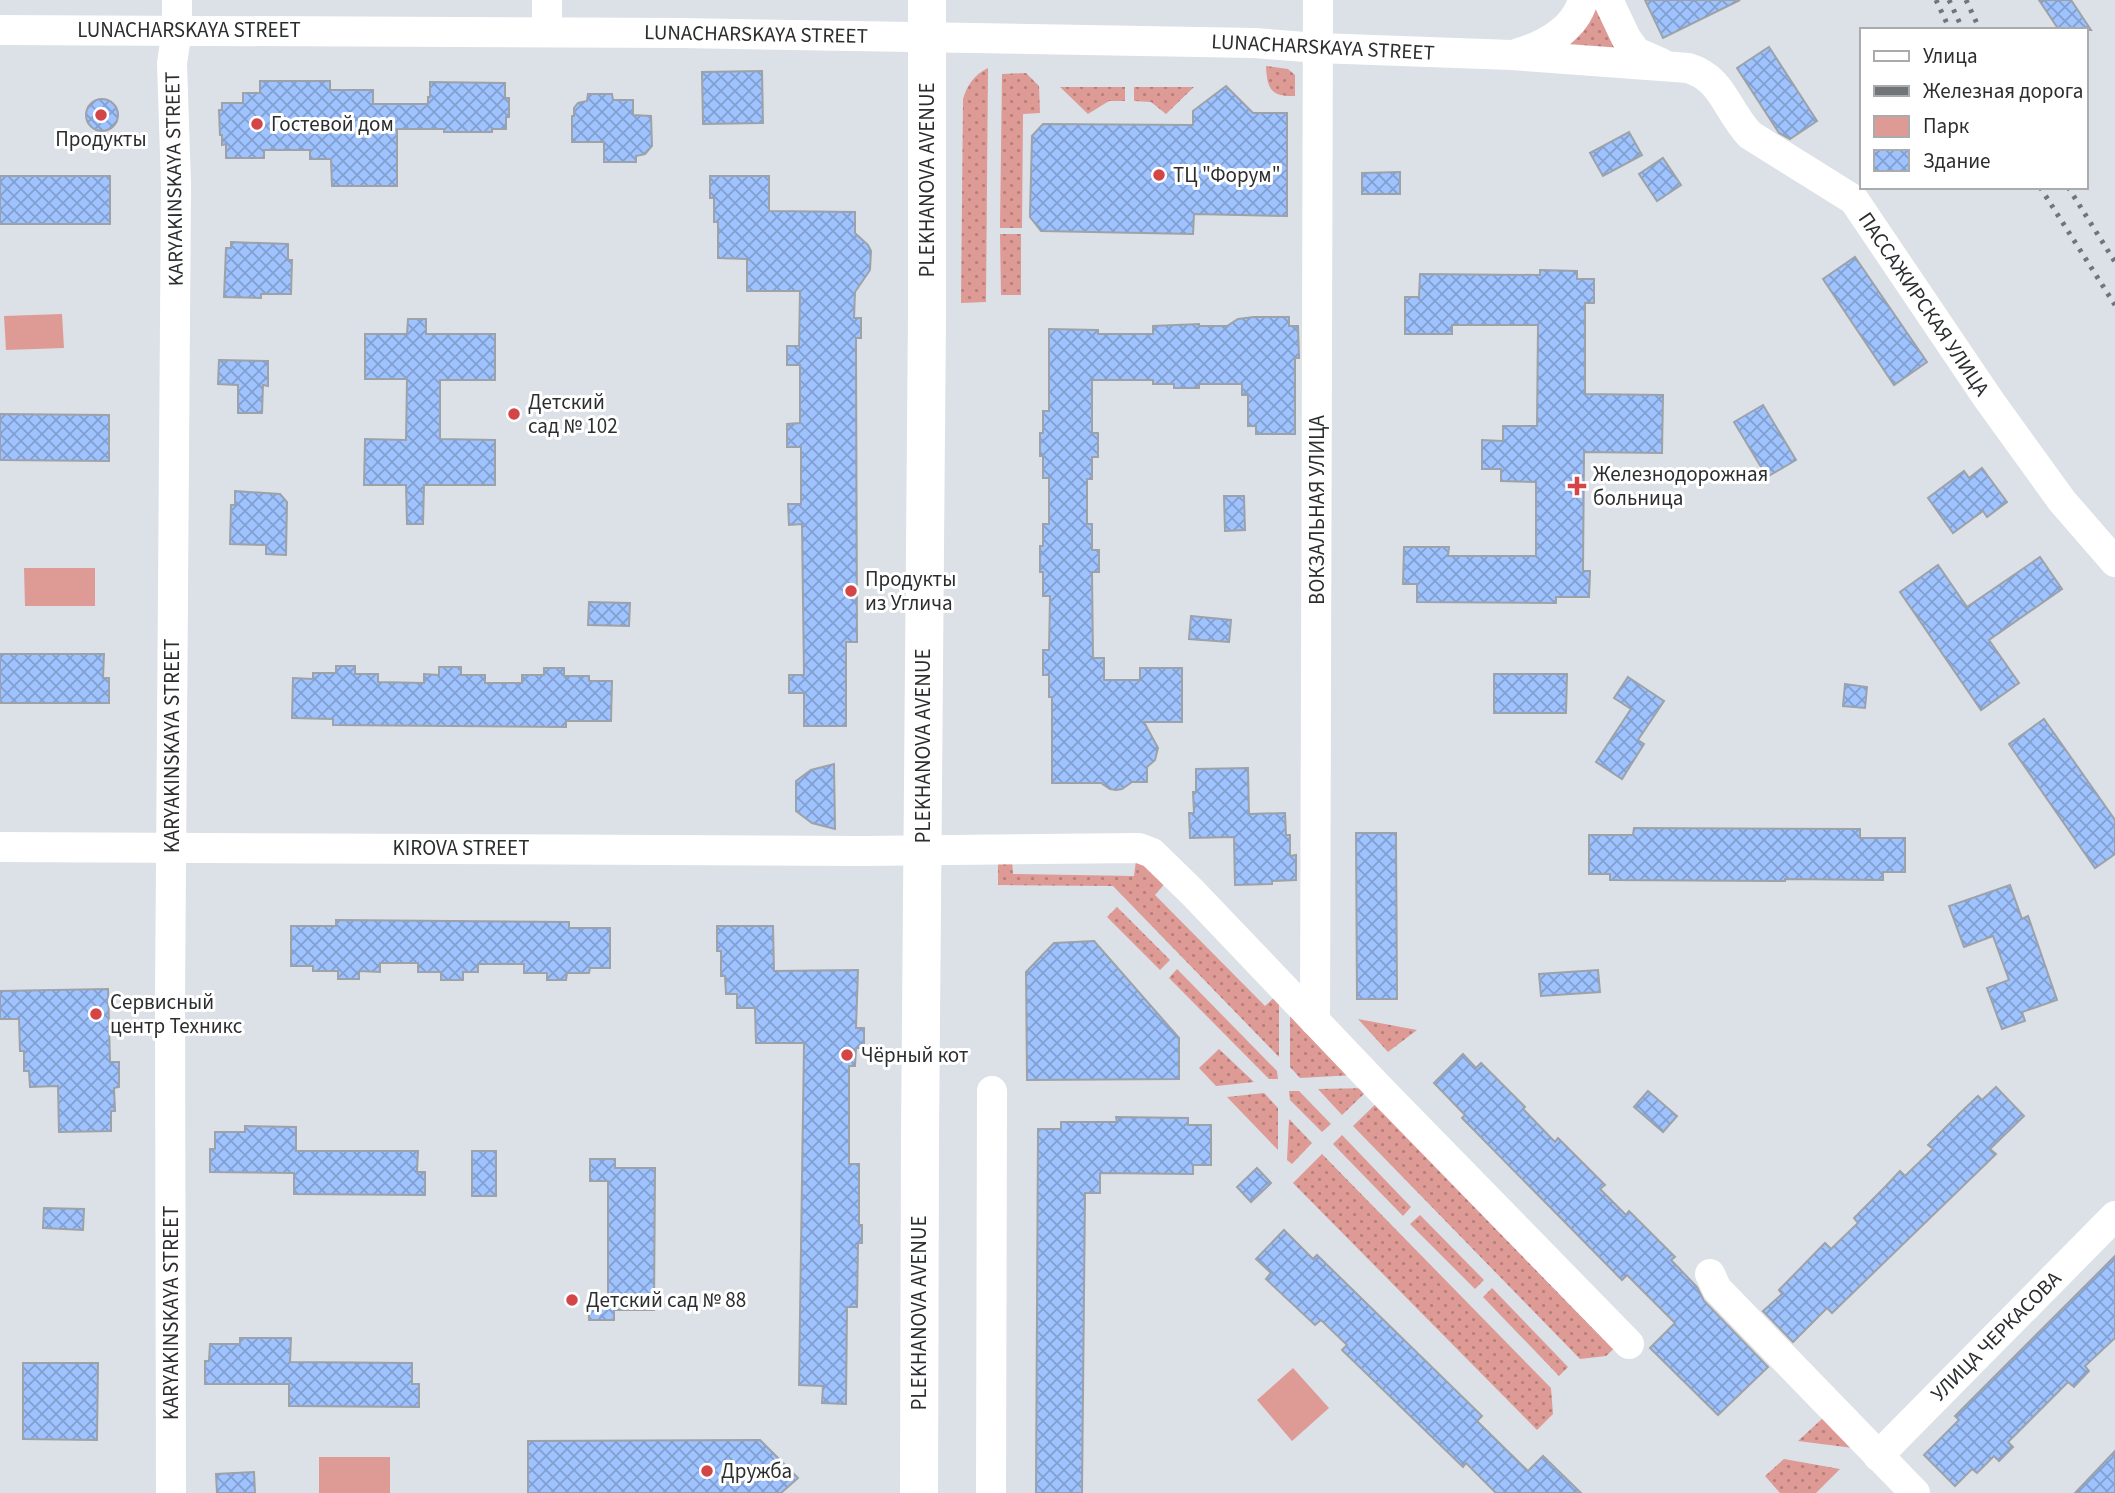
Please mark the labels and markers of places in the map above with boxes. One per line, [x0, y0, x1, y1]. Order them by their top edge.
marker: Продукты [93, 107, 109, 123]
place label: Гостевой дом [271, 109, 394, 139]
marker: Гостевой дом [249, 116, 265, 132]
place label: Продукты [55, 124, 147, 154]
place label: ТЦ "Форум" [1173, 160, 1281, 190]
marker: ТЦ "Форум" [1151, 167, 1167, 183]
place label: Детский сад № 102 [528, 387, 618, 441]
marker: Детский сад № 102 [506, 406, 522, 422]
place label: Железнодорожная больница [1593, 459, 1768, 513]
marker: Железнодорожная больница [1567, 476, 1587, 496]
place label: Продукты из Углича [865, 564, 956, 618]
marker: Продукты из Углича [843, 583, 859, 599]
place label: Сервисный центр Техникс [110, 987, 243, 1041]
marker: Сервисный центр Техникс [88, 1006, 104, 1022]
place label: Чёрный кот [861, 1040, 969, 1070]
marker: Чёрный кот [839, 1047, 855, 1063]
place label: Детский сад № 88 [586, 1285, 746, 1315]
marker: Детский сад № 88 [564, 1292, 580, 1308]
place label: Дружба [721, 1456, 792, 1486]
marker: Дружба [699, 1463, 715, 1479]

